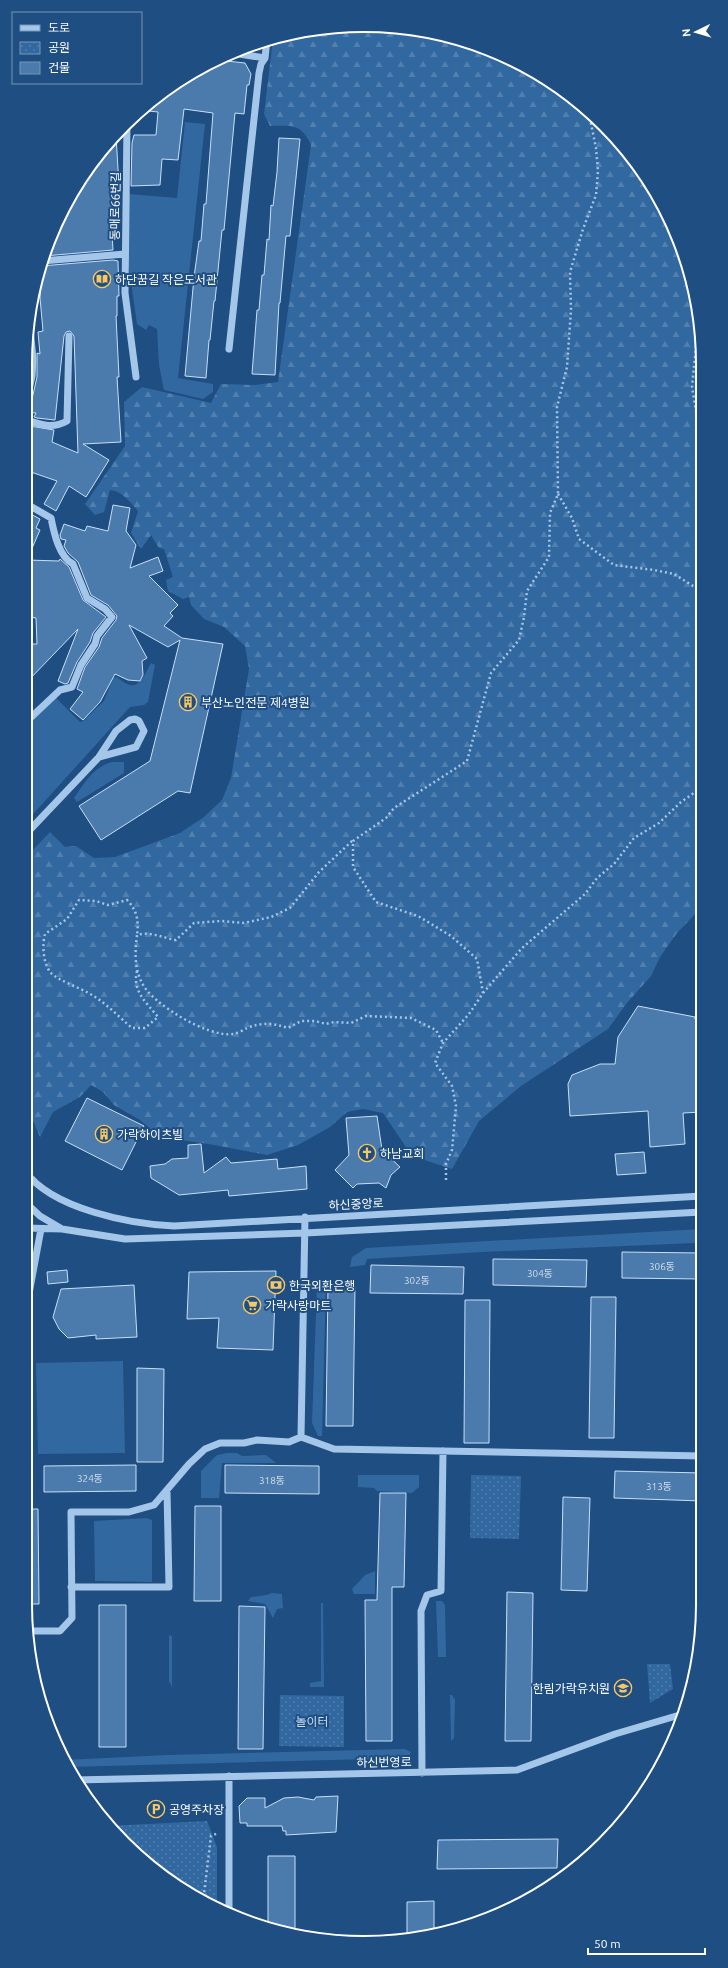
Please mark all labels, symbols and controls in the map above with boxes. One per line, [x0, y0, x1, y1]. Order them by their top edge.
legend [12, 12, 142, 84]
north arrow [676, 12, 716, 52]
text: 도로 [48, 21, 70, 34]
text: N [680, 28, 692, 37]
text: 공원 [48, 41, 70, 54]
text: 건물 [48, 61, 70, 74]
street label: 동매로66번길 [108, 172, 122, 240]
library icon: 하단꿈길 작은도서관 [92, 269, 112, 289]
place label: 하단꿈길 작은도서관 [115, 273, 217, 286]
building icon: 부산노인전문 제4병원 [178, 692, 198, 712]
place label: 부산노인전문 제4병원 [201, 696, 310, 709]
building icon: 가락하이츠빌 [94, 1124, 114, 1144]
place label: 가락하이츠빌 [117, 1128, 183, 1141]
church icon: 하남교회 [357, 1143, 377, 1163]
place label: 하남교회 [380, 1147, 424, 1160]
street label: 하신중앙로 [328, 1196, 384, 1212]
house number: 306동 [649, 1261, 675, 1272]
house number: 304동 [527, 1268, 553, 1279]
bank icon: 한국외환은행 [266, 1275, 286, 1295]
house number: 302동 [404, 1275, 430, 1286]
place label: 한국외환은행 [289, 1279, 355, 1292]
supermarket icon: 가락사랑마트 [242, 1295, 262, 1315]
place label: 가락사랑마트 [265, 1299, 331, 1312]
house number: 324동 [77, 1473, 103, 1484]
house number: 318동 [259, 1475, 285, 1486]
house number: 313동 [646, 1481, 672, 1492]
school or university icon: 한림가락유치원 [613, 1678, 633, 1698]
place label: 한림가락유치원 [533, 1682, 610, 1695]
park label: 놀이터 [295, 1715, 329, 1728]
street label: 하신번영로 [356, 1755, 412, 1769]
parking icon: 공영주차장 [146, 1799, 166, 1819]
place label: 공영주차장 [169, 1803, 224, 1816]
scale bar [588, 1930, 705, 1956]
text: 50 m [594, 1937, 621, 1950]

